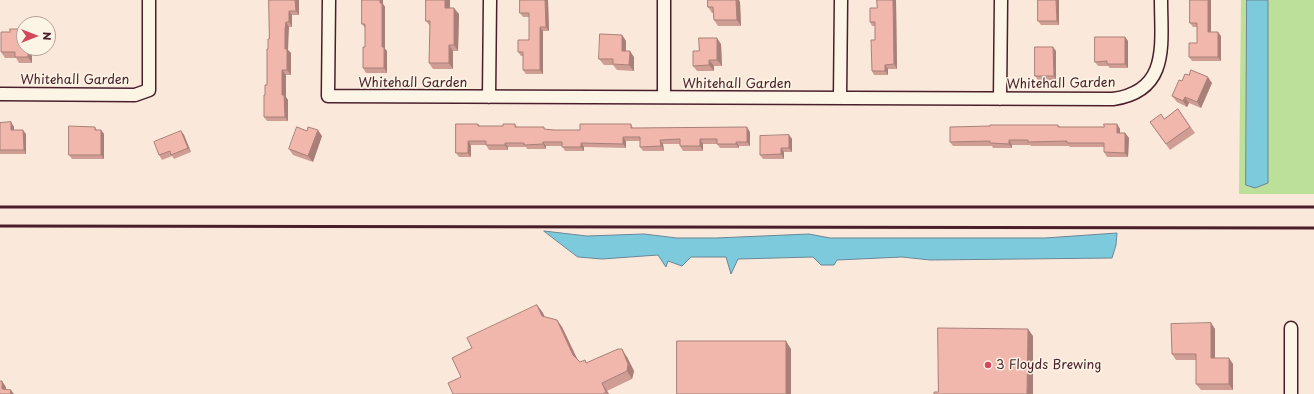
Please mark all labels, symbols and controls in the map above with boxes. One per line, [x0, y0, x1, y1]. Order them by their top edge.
north arrow [16, 16, 56, 56]
text: N [39, 32, 56, 40]
street label: Whitehall Garden [21, 72, 129, 88]
street label: Whitehall Garden [359, 75, 467, 91]
street label: Whitehall Garden [1006, 75, 1116, 93]
street label: Whitehall Garden [683, 76, 791, 92]
place label: 3 Floyds Brewing [996, 357, 1101, 373]
marker: 3 Floyds Brewing [983, 360, 993, 370]

